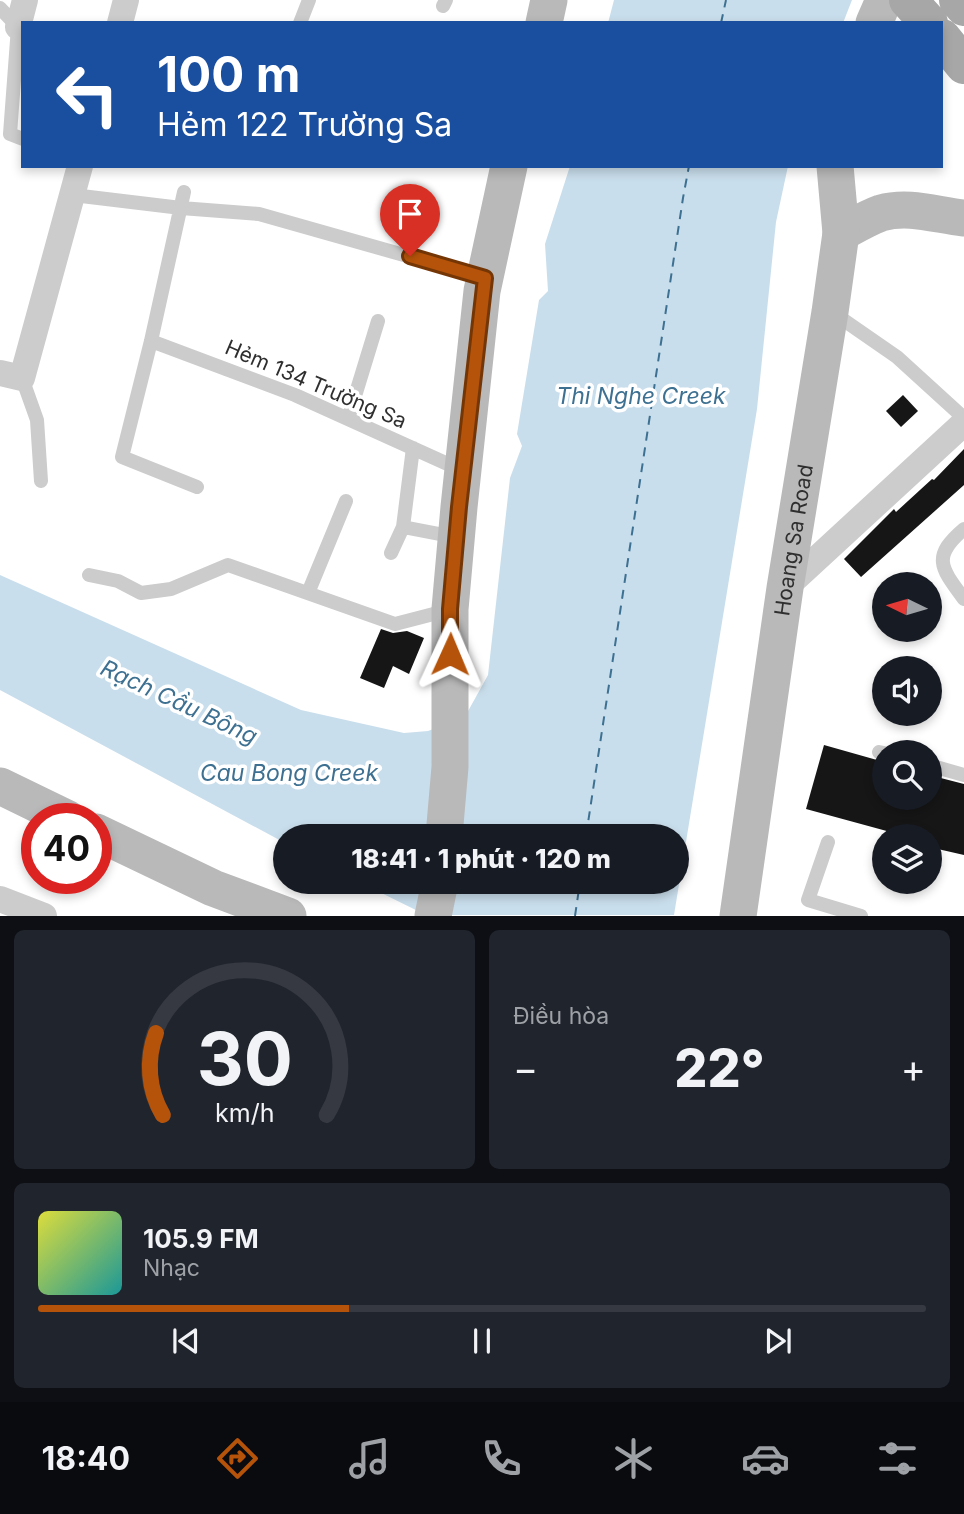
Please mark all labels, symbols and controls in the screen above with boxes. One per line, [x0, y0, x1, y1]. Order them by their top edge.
text: 100 m [157, 45, 301, 104]
icon: left [42, 49, 133, 140]
text: Hẻm 122 Trường Sa [157, 105, 452, 144]
pin [380, 184, 440, 256]
icon: arrive [391, 195, 429, 233]
street label: Hẻm 134 Trường Sa [222, 334, 410, 434]
water label: Thi Nghe Creek [556, 382, 726, 410]
street label: Hoang Sa Road [769, 462, 817, 617]
north arrow [872, 572, 942, 642]
map controls [872, 572, 942, 894]
position arrow [413, 617, 487, 691]
water label: Rạch Cầu Bông [96, 653, 262, 751]
button: sound [872, 656, 942, 726]
button: search [872, 740, 942, 810]
water label: Cau Bong Creek [200, 759, 378, 787]
speed limit sign: 40 [21, 803, 112, 894]
button: layers [872, 824, 942, 894]
text: 18:41 · 1 phút · 120 m [351, 843, 611, 874]
text: Điều hòa [513, 1002, 609, 1030]
text: 30 [196, 1015, 293, 1104]
text: 22° [674, 1037, 765, 1100]
text: − [513, 1045, 538, 1091]
text: + [901, 1045, 926, 1091]
text: km/h [215, 1098, 274, 1128]
text: 105.9 FM [143, 1223, 259, 1254]
text: Nhạc [143, 1254, 200, 1282]
icon: previous [167, 1322, 205, 1360]
icon: pause [463, 1322, 501, 1360]
icon: next [759, 1322, 797, 1360]
icon: directions [213, 1434, 262, 1483]
icon: music [345, 1434, 394, 1483]
icon: phone [477, 1434, 526, 1483]
icon: climate [609, 1434, 658, 1483]
icon: car [741, 1434, 790, 1483]
icon: filters [873, 1434, 922, 1483]
text: 18:40 [42, 1439, 130, 1478]

